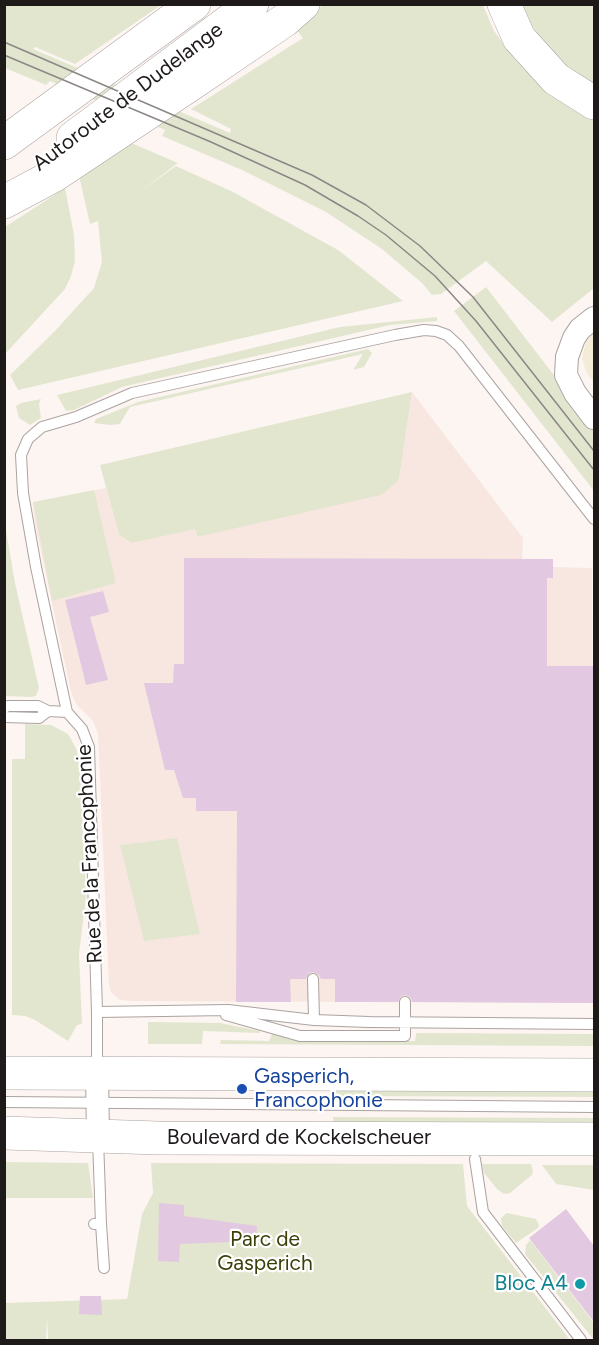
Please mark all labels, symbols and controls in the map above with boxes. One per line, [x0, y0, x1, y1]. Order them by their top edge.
street label: Autoroute de Dudelange [28, 17, 228, 177]
street label: Rue de la Francophonie [72, 744, 108, 964]
place label: Gasperich, Francophonie [254, 1064, 383, 1114]
marker: Gasperich, Francophonie [235, 1082, 249, 1096]
street label: Boulevard de Kockelscheuer [167, 1125, 431, 1151]
park label: Parc de Gasperich [217, 1227, 313, 1277]
place label: Bloc A4 [495, 1271, 568, 1297]
marker: Bloc A4 [573, 1277, 587, 1291]

